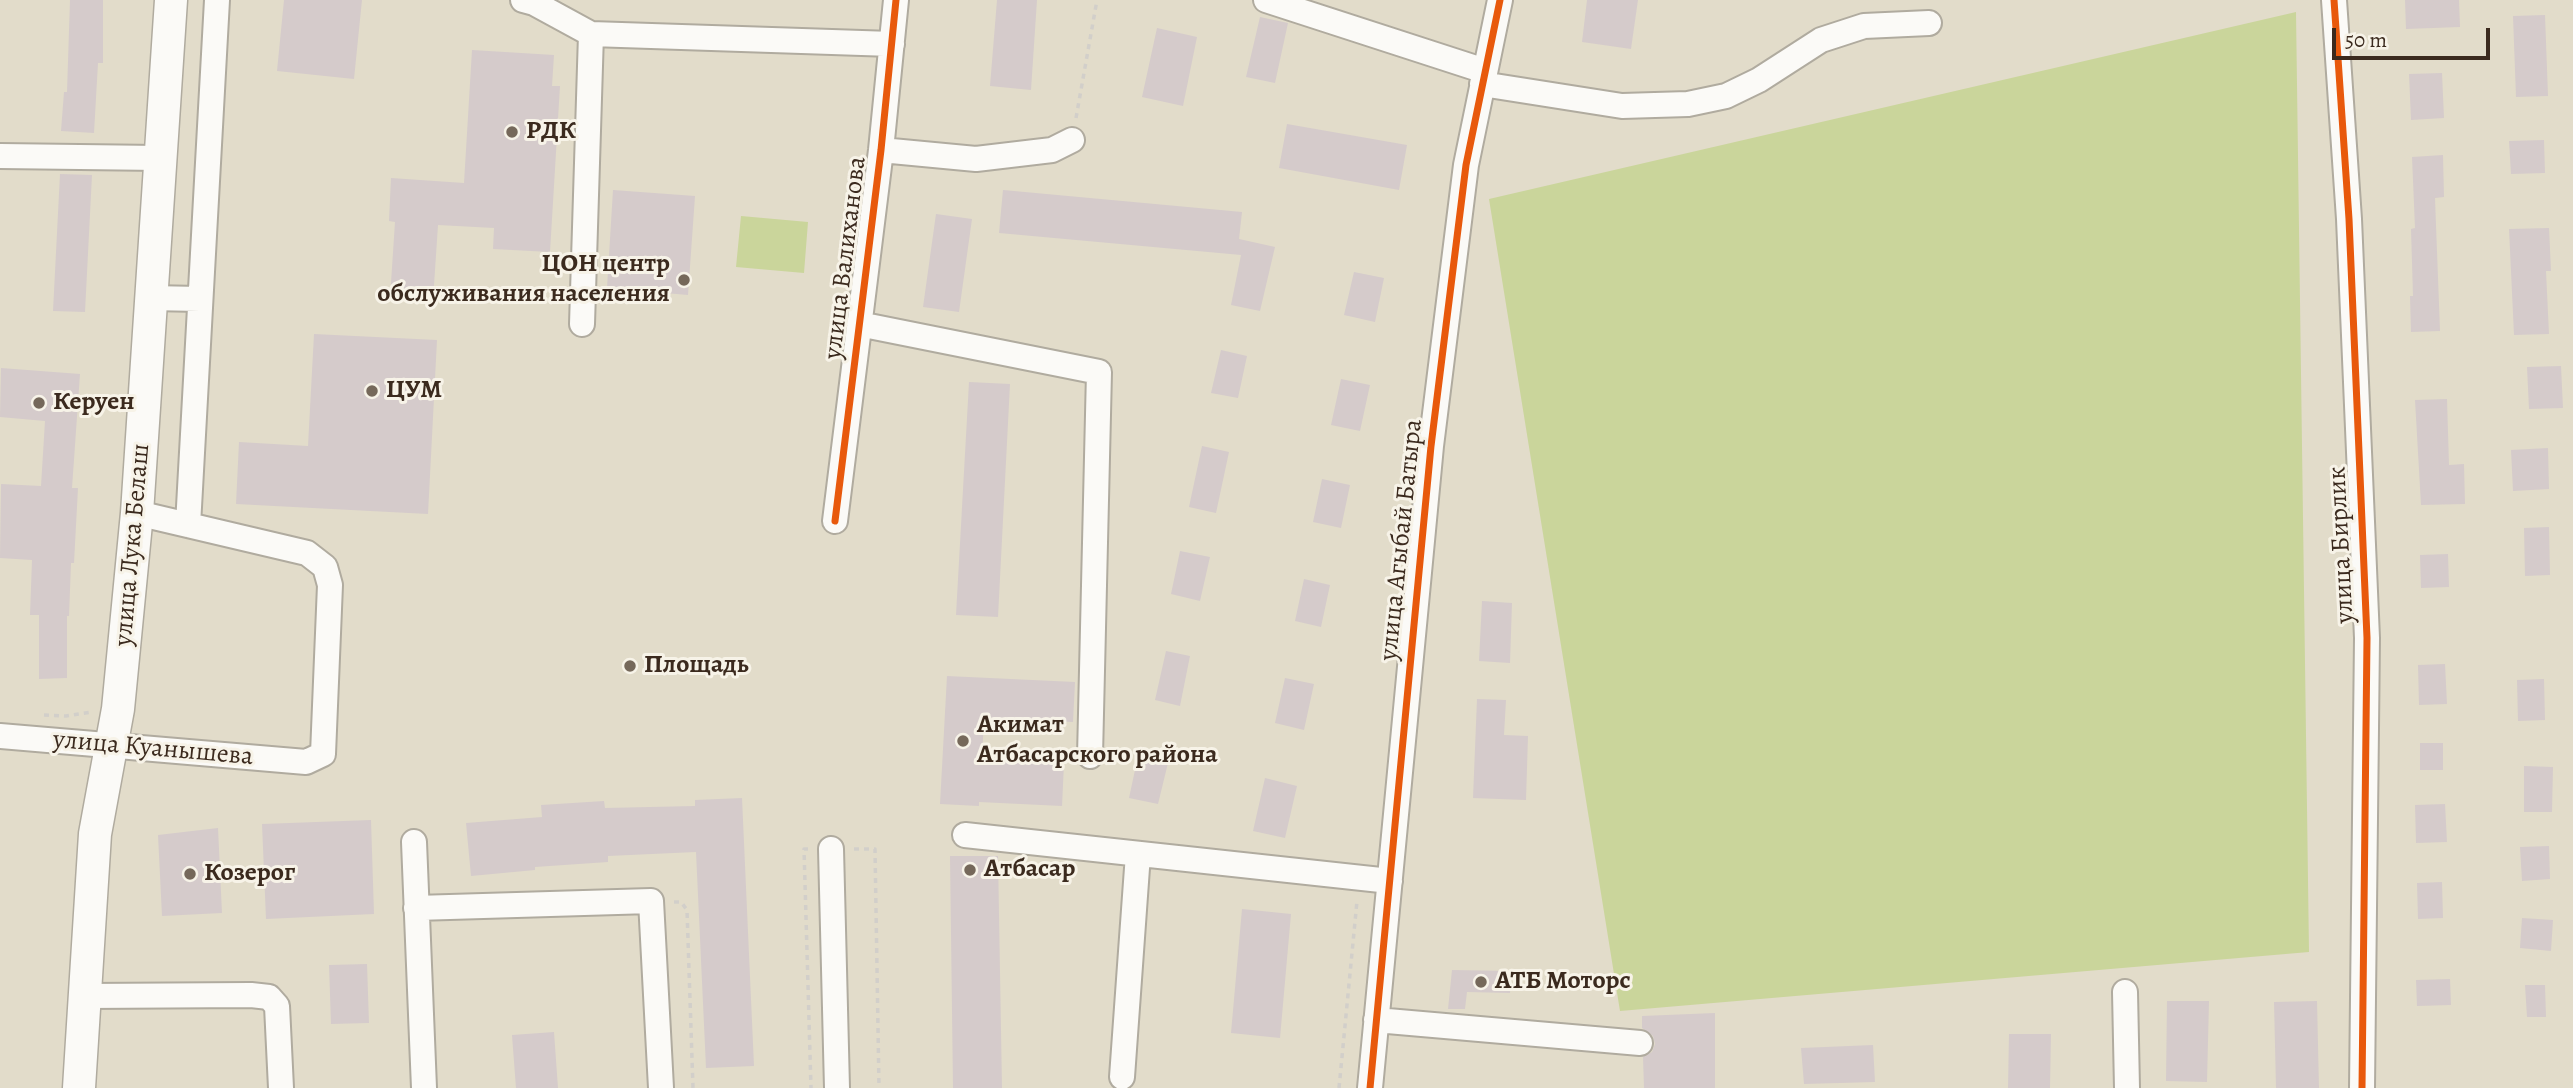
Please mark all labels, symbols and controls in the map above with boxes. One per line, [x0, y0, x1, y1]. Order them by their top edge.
scale bar [2335, 14, 2492, 58]
text: 50 m [2345, 26, 2387, 54]
place label: РДК [526, 116, 576, 148]
marker: РДК [504, 124, 520, 140]
street label: улица Валиханова [818, 155, 874, 361]
place label: ЦОН центр обслуживания населения [377, 249, 670, 310]
marker: ЦОН центр обслуживания населения [676, 272, 692, 288]
place label: ЦУМ [386, 375, 442, 407]
marker: ЦУМ [364, 383, 380, 399]
place label: Керуен [53, 387, 135, 419]
marker: Керуен [31, 395, 47, 411]
street label: улица Агыбай Батыра [1374, 418, 1430, 662]
street label: улица Лука Белаш [109, 442, 157, 648]
street label: улица Бирлик [2322, 465, 2362, 625]
place label: Площадь [644, 650, 749, 682]
marker: Площадь [622, 658, 638, 674]
place label: Акимат Атбасарского района [977, 710, 1218, 772]
street label: улица Куанышева [52, 725, 254, 773]
marker: Акимат Атбасарского района [955, 733, 971, 749]
place label: Атбасар [984, 854, 1075, 886]
place label: Козерог [204, 858, 295, 890]
marker: Атбасар [962, 862, 978, 878]
marker: Козерог [182, 866, 198, 882]
place label: АТБ Моторс [1495, 966, 1631, 998]
marker: АТБ Моторс [1473, 974, 1489, 990]

